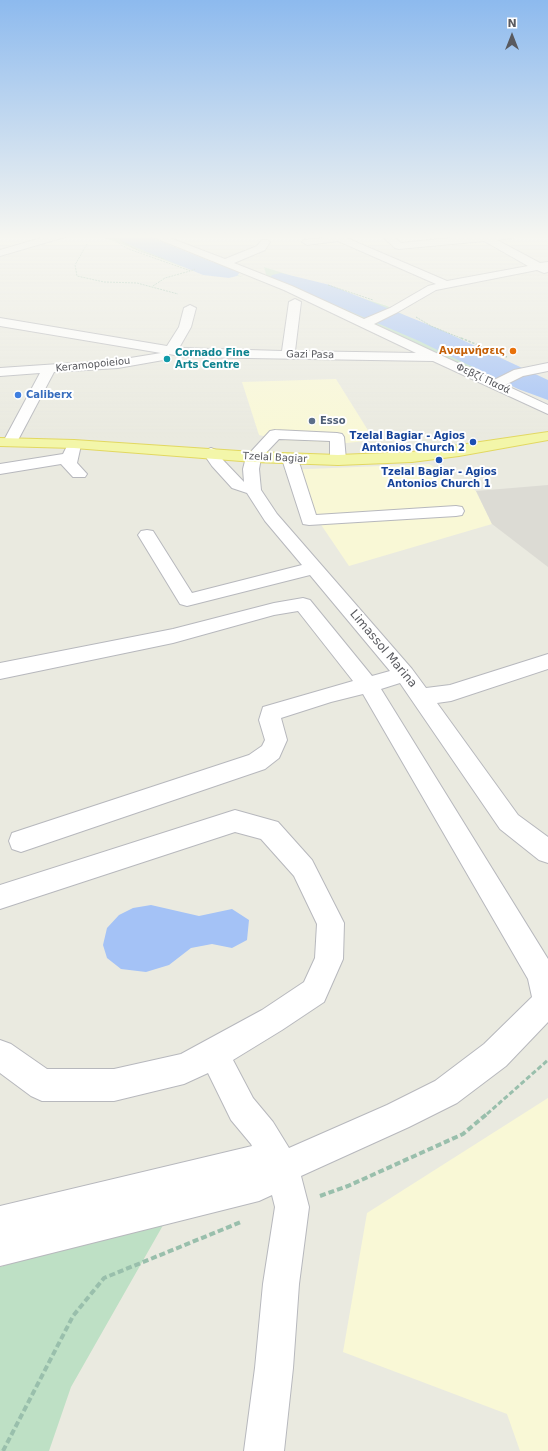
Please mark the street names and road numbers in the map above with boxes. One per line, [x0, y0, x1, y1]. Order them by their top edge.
street label: Gazi Pasa [286, 349, 334, 361]
street label: Keramopoieiou [55, 355, 131, 375]
street label: Φεβζί Πασά [454, 361, 512, 397]
street label: Tzelal Bagiar [242, 450, 308, 466]
street label: Limassol Marina [346, 607, 420, 691]

